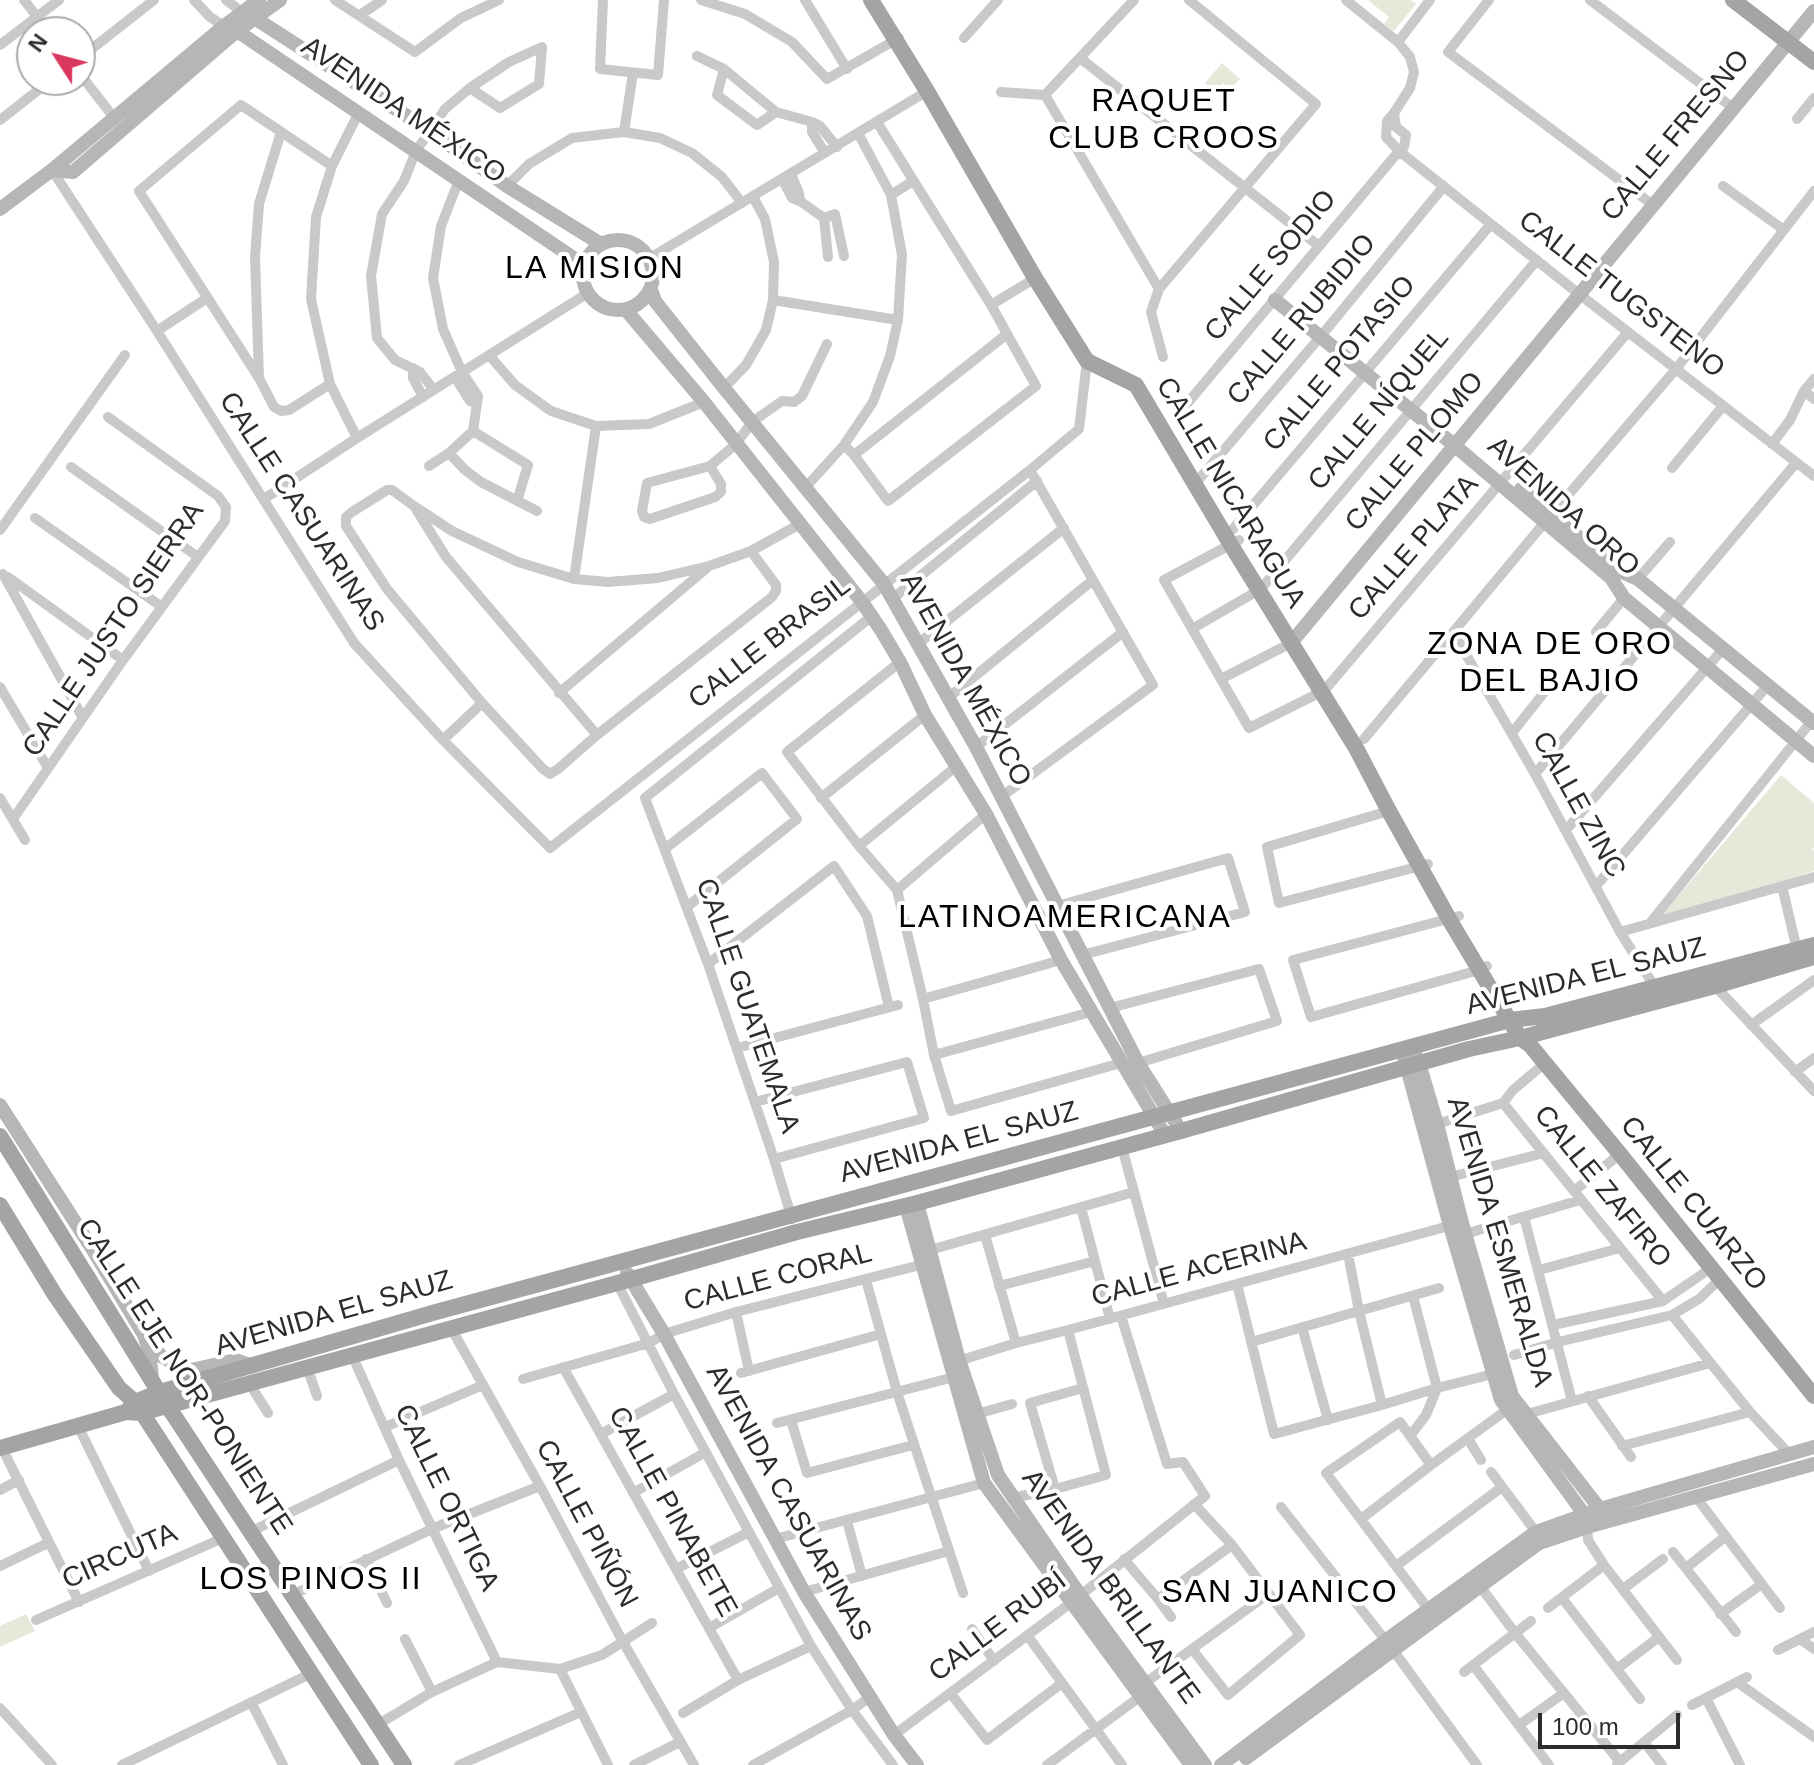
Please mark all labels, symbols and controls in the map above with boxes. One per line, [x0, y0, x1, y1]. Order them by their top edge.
north arrow [16, 16, 96, 96]
text: N [23, 29, 53, 57]
street label: AVENIDA MÉXICO [295, 30, 511, 192]
street label: CALLE FRESNO [1595, 44, 1757, 228]
district label: RAQUET CLUB CROOS [1048, 83, 1280, 158]
street label: CALLE SODIO [1198, 184, 1344, 348]
street label: CALLE TUGSTENO [1511, 204, 1731, 386]
street label: CALLE RUBIDIO [1221, 228, 1383, 412]
district label: LA MISION [505, 250, 685, 288]
street label: CALLE POTASIO [1257, 269, 1423, 459]
street label: CALLE NÍQUEL [1302, 322, 1456, 498]
street label: CALLE PLOMO [1339, 366, 1491, 538]
street label: CALLE NICARAGUA [1148, 372, 1312, 614]
street label: CALLE CASUARINAS [211, 386, 391, 638]
street label: AVENIDA ORO [1480, 430, 1646, 584]
street label: CALLE PLATA [1342, 469, 1486, 627]
street label: CALLE JUSTO SIERRA [16, 496, 212, 764]
street label: AVENIDA MÉXICO [892, 567, 1038, 793]
street label: CALLE BRASIL [682, 569, 858, 717]
district label: ZONA DE ORO DEL BAJIO [1427, 626, 1673, 701]
street label: CALLE ZINC [1524, 726, 1632, 884]
street label: CALLE GUATEMALA [688, 874, 806, 1138]
district label: LATINOAMERICANA [898, 899, 1232, 937]
street label: AVENIDA EL SAUZ [1463, 931, 1709, 1023]
street label: AVENIDA ESMERALDA [1439, 1093, 1559, 1391]
street label: AVENIDA EL SAUZ [836, 1095, 1082, 1191]
street label: CALLE ZAFIRO [1526, 1099, 1678, 1275]
street label: CALLE CUARZO [1612, 1110, 1774, 1298]
street label: CALLE EJE NOR-PONIENTE [69, 1213, 299, 1541]
street label: CALLE ACERINA [1088, 1225, 1310, 1315]
street label: CALLE CORAL [680, 1237, 876, 1319]
street label: AVENIDA EL SAUZ [211, 1264, 457, 1364]
street label: AVENIDA CASUARINAS [698, 1359, 878, 1647]
street label: CALLE ORTIGA [386, 1399, 506, 1597]
street label: CALLE PINABETE [600, 1401, 744, 1623]
street label: CALLE PIÑÓN [528, 1434, 644, 1614]
street label: AVENIDA BRILLANTE [1014, 1463, 1206, 1711]
street label: CIRCUTA [57, 1517, 183, 1597]
district label: LOS PINOS II [199, 1561, 423, 1599]
street label: CALLE RUBÍ [923, 1564, 1073, 1690]
district label: SAN JUANICO [1161, 1574, 1399, 1612]
scale bar [1542, 1697, 1684, 1747]
text: 100 m [1552, 1713, 1619, 1740]

